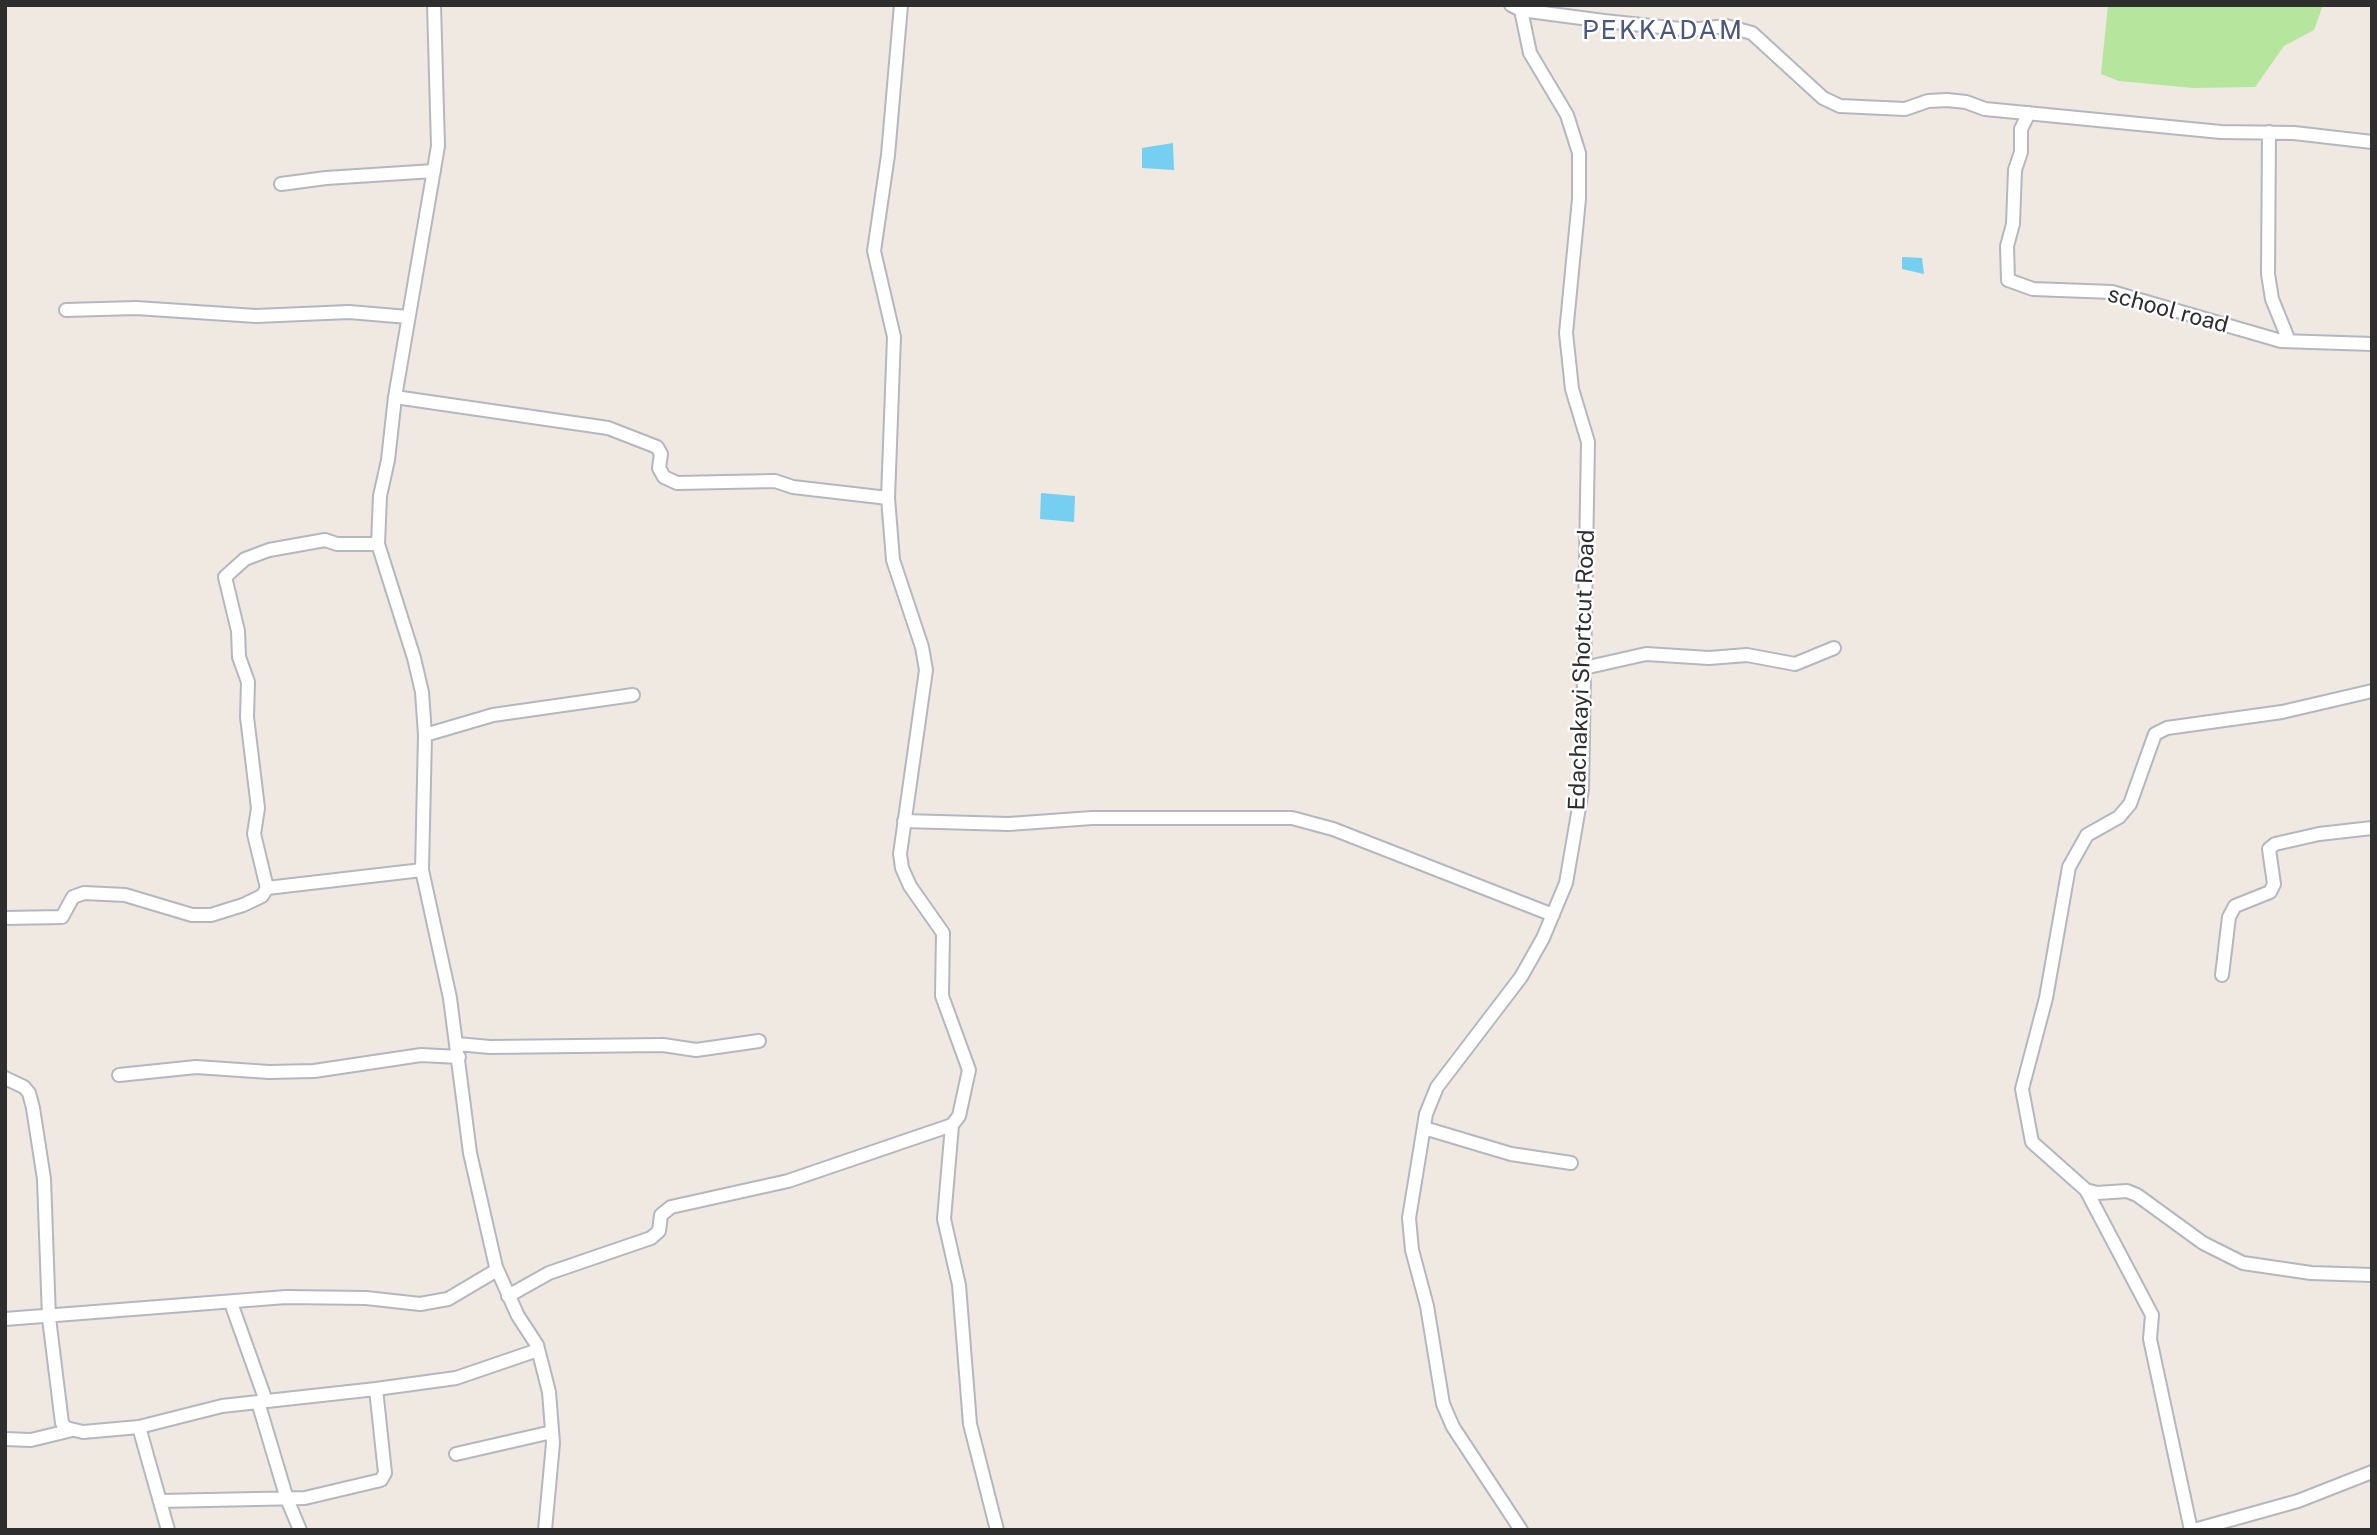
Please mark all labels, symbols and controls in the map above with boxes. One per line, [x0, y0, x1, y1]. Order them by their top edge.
district label: PEKKADAM [1583, 15, 1743, 47]
street label: school road [2105, 281, 2231, 339]
street label: Edachakayi Shortcut Road [1563, 529, 1601, 811]

